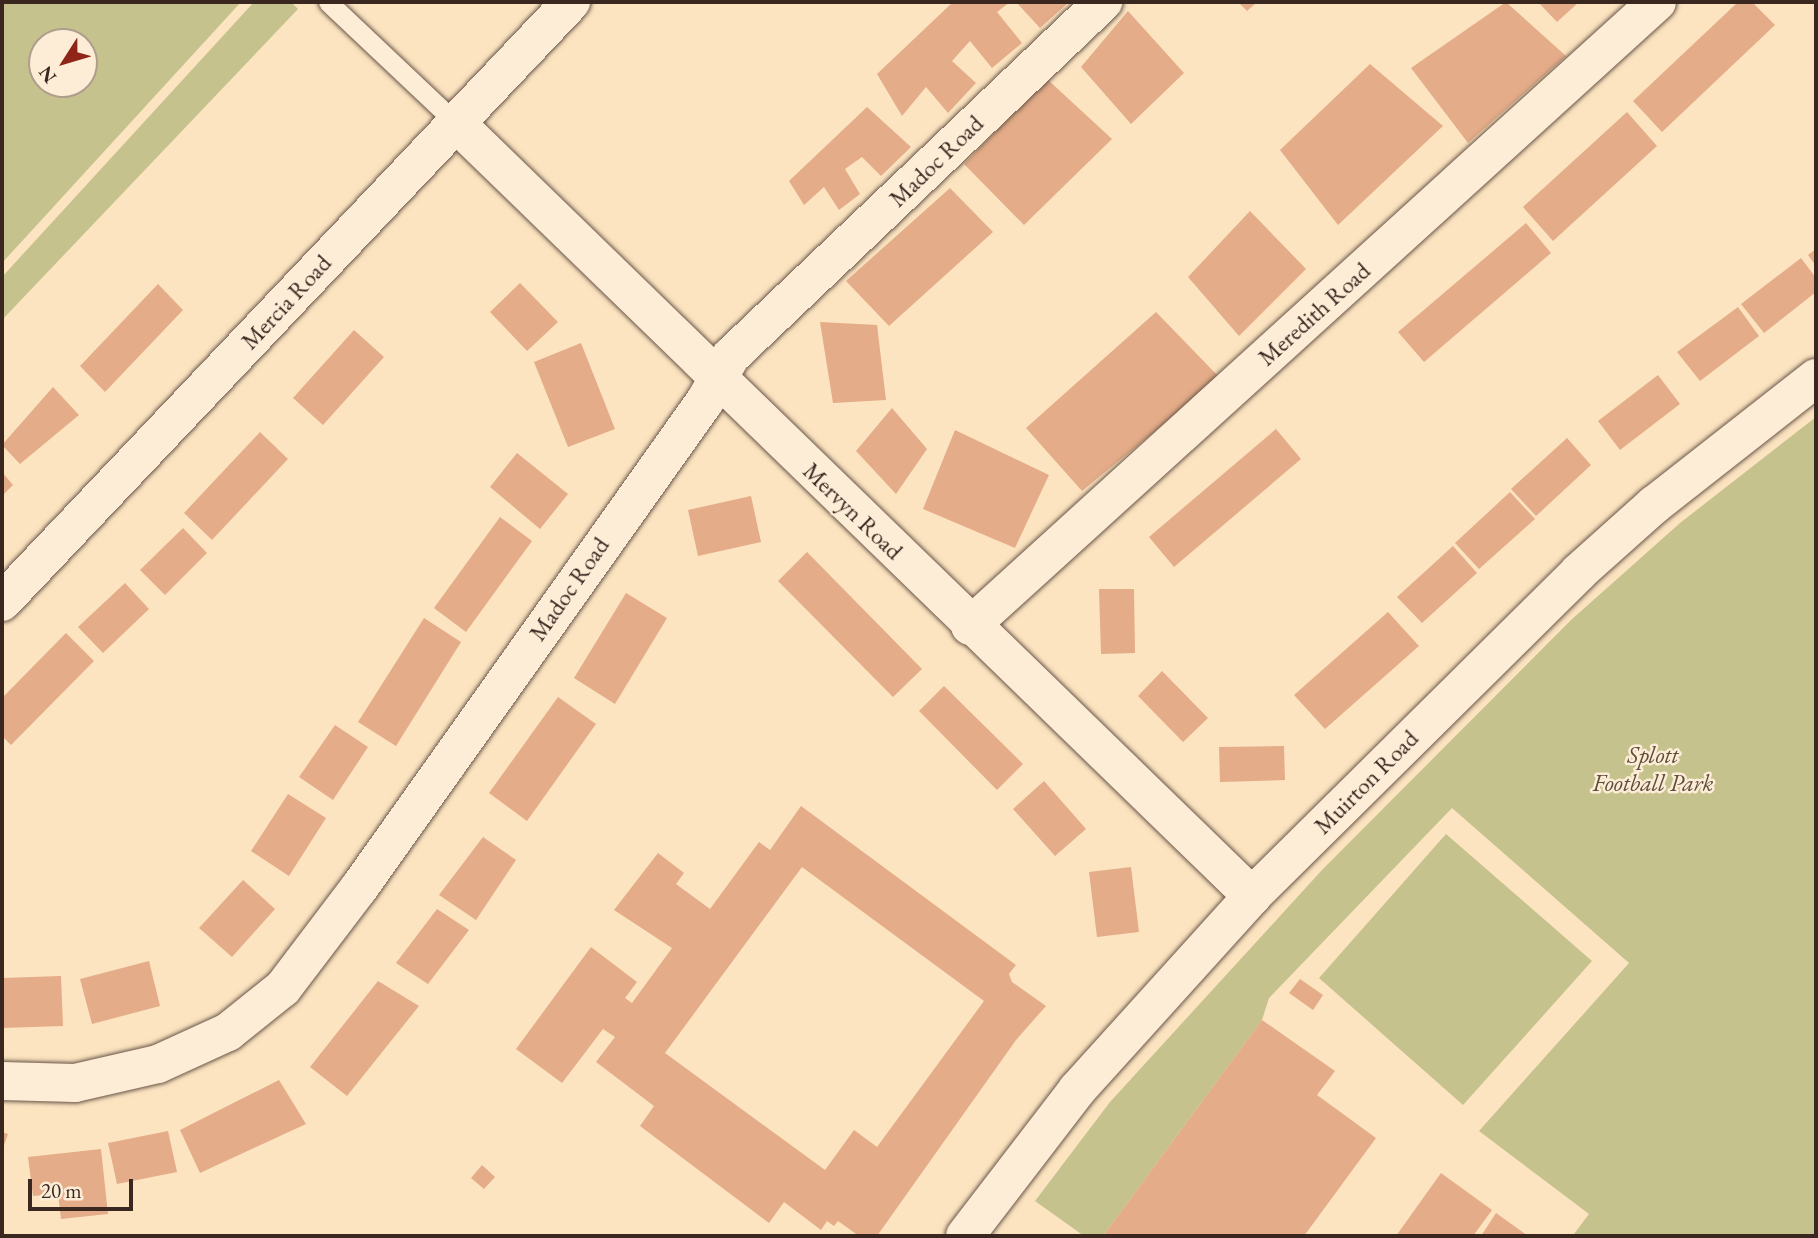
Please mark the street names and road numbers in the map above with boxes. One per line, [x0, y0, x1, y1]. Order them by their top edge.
street label: Madoc Road [883, 109, 989, 213]
street label: Mercia Road [235, 249, 337, 355]
street label: Meredith Road [1252, 256, 1376, 372]
street label: Mervyn Road [797, 456, 909, 566]
street label: Madoc Road [523, 532, 615, 646]
street label: Muirton Road [1308, 724, 1424, 840]

